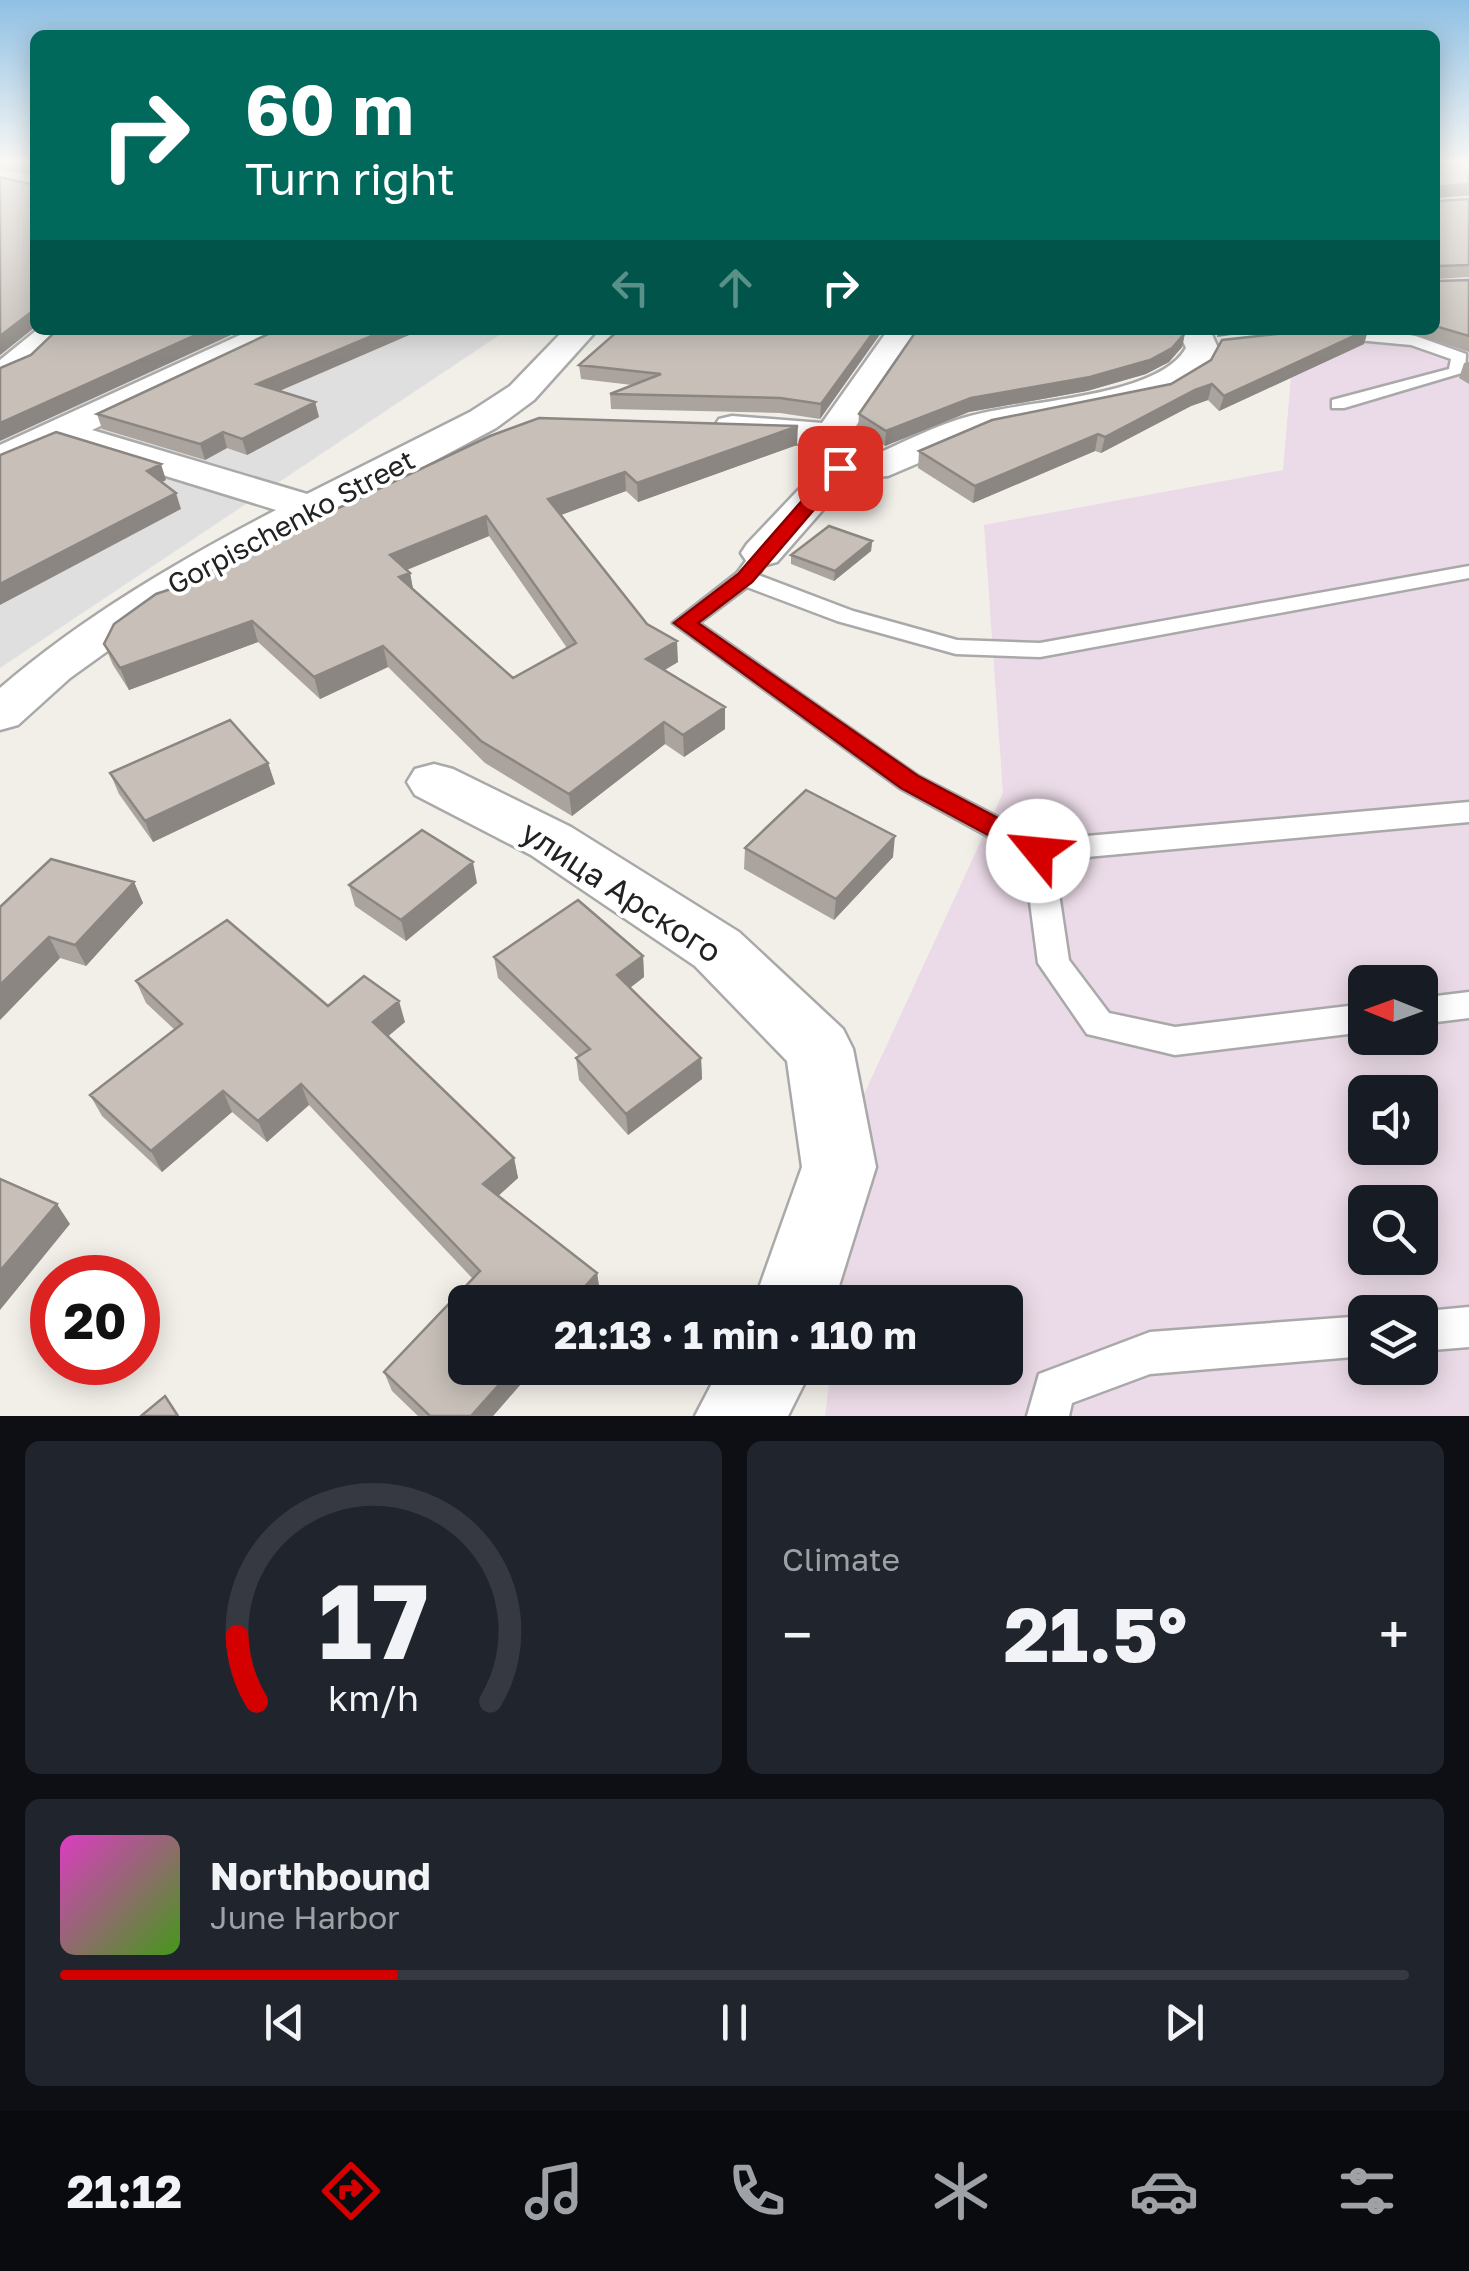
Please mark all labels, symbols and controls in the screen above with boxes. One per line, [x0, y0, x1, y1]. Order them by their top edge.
text: 60 m [245, 66, 414, 150]
icon: right [80, 70, 210, 200]
text: Turn right [245, 151, 455, 205]
icon: left [603, 260, 658, 315]
icon: ahead [708, 260, 763, 315]
icon: right [813, 260, 868, 315]
pin [798, 426, 883, 511]
icon: arrive [813, 441, 868, 496]
street label: Gorpischenko Street [162, 442, 420, 601]
position arrow [986, 799, 1090, 903]
street label: улица Арского [514, 812, 729, 970]
north arrow [1348, 965, 1438, 1055]
map controls [1348, 965, 1438, 1385]
button: sound [1348, 1075, 1438, 1165]
button: search [1348, 1185, 1438, 1275]
speed limit sign: 20 [30, 1255, 160, 1385]
button: layers [1348, 1295, 1438, 1385]
text: 21:13 · 1 min · 110 m [554, 1312, 917, 1357]
text: Climate [782, 1540, 900, 1578]
text: 17 [318, 1557, 429, 1682]
text: 21.5° [1004, 1588, 1187, 1679]
text: − [782, 1601, 812, 1667]
text: + [1379, 1601, 1409, 1667]
text: km/h [328, 1676, 419, 1719]
text: Northbound [210, 1853, 431, 1898]
text: June Harbor [210, 1898, 400, 1936]
icon: previous [257, 1995, 312, 2050]
icon: pause [707, 1995, 762, 2050]
icon: next [1157, 1995, 1212, 2050]
icon: directions [316, 2156, 386, 2226]
icon: music [519, 2156, 589, 2226]
icon: phone [722, 2156, 792, 2226]
icon: climate [926, 2156, 996, 2226]
icon: car [1129, 2156, 1199, 2226]
icon: filters [1332, 2156, 1402, 2226]
text: 21:12 [67, 2164, 182, 2218]

